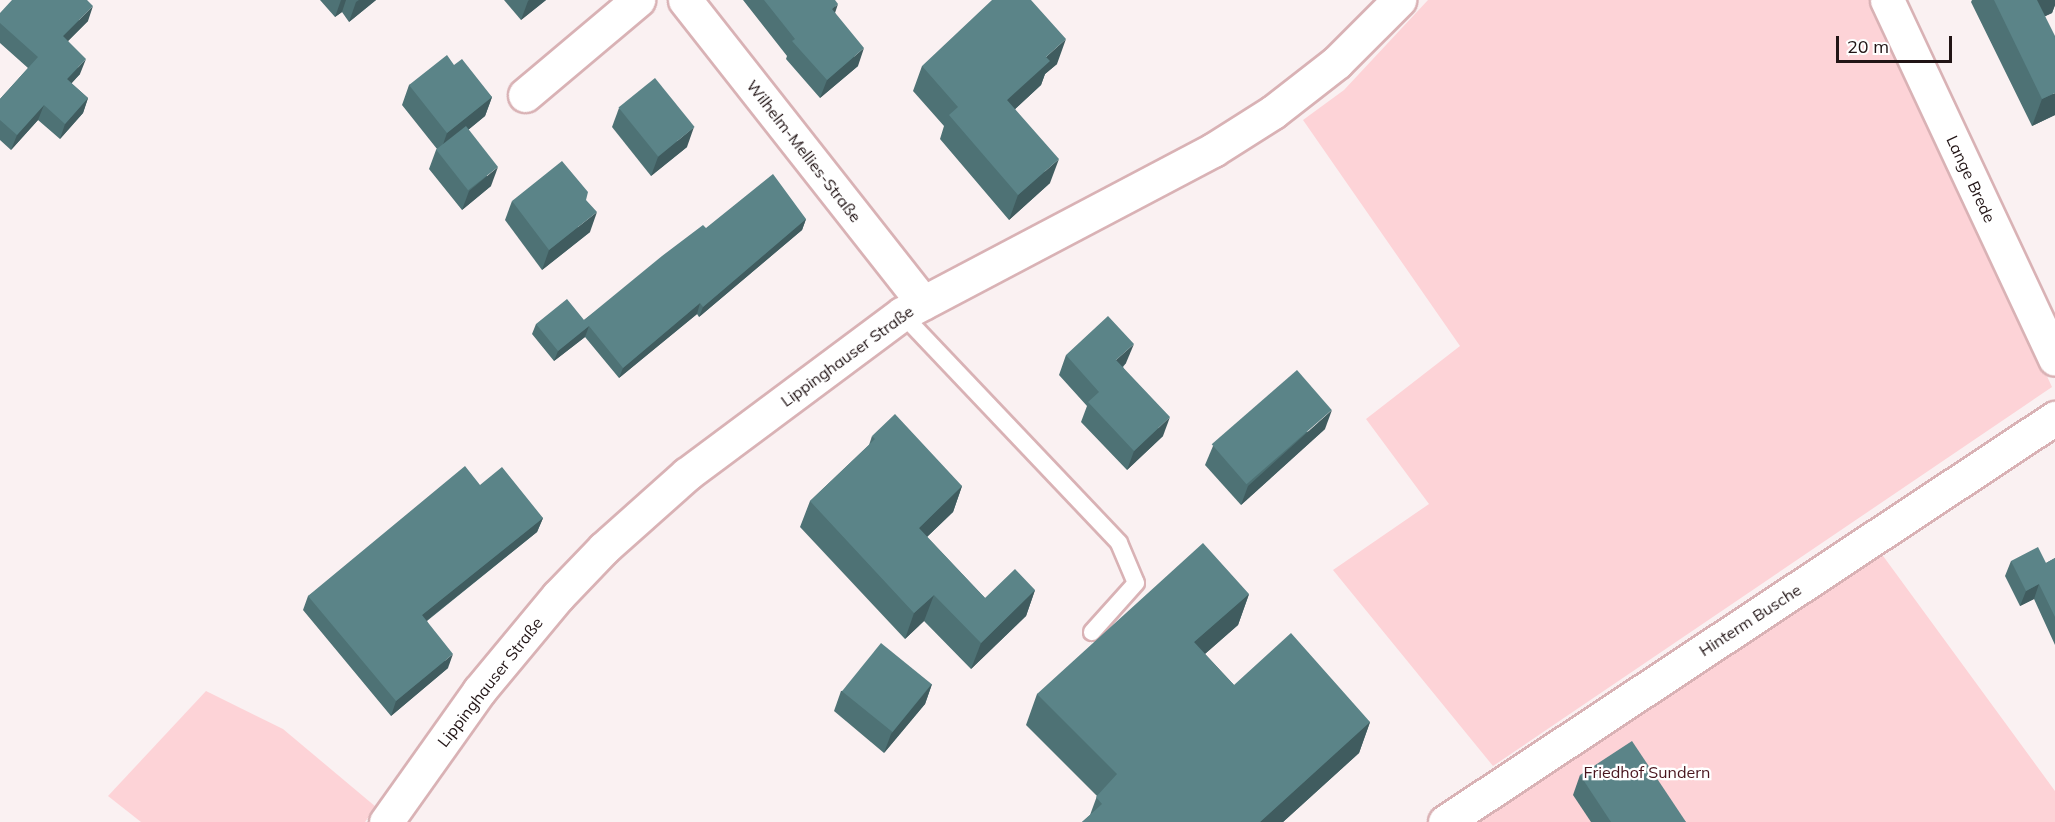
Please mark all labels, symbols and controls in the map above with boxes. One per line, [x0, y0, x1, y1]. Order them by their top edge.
scale bar [1839, 24, 1954, 62]
text: 20 m [1847, 35, 1889, 58]
street label: Wilhelm-Mellies-Straße [743, 76, 865, 226]
street label: Lange Brede [1942, 132, 2000, 226]
street label: Lippinghauser Straße [777, 301, 917, 411]
street label: Hinterm Busche [1695, 580, 1805, 660]
street label: Lippinghauser Straße [433, 613, 547, 751]
park label: Friedhof Sundern [1584, 762, 1710, 782]

